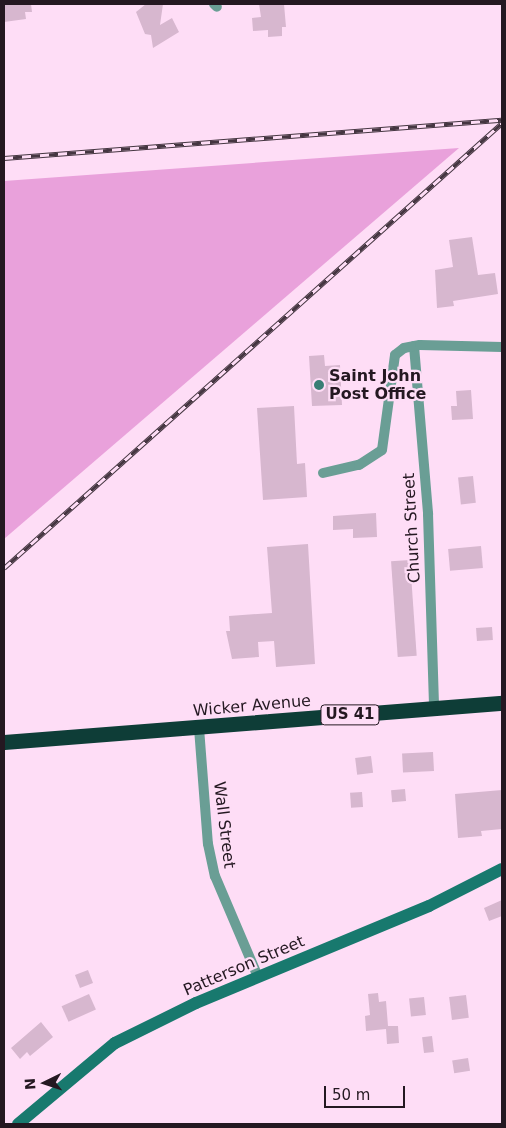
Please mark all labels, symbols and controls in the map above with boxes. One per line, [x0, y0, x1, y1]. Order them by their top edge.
place label: Saint John Post Office [329, 366, 426, 404]
marker: Saint John Post Office [313, 379, 325, 391]
street label: Church Street [400, 472, 424, 584]
street label: Wicker Avenue [192, 691, 312, 721]
road number: US 41 [320, 702, 380, 728]
street label: Wall Street [209, 781, 239, 869]
street label: Patterson Street [181, 932, 307, 1000]
north arrow [20, 1058, 70, 1108]
scale bar [326, 1076, 407, 1108]
text: N [22, 1078, 38, 1090]
text: 50 m [332, 1086, 370, 1104]

